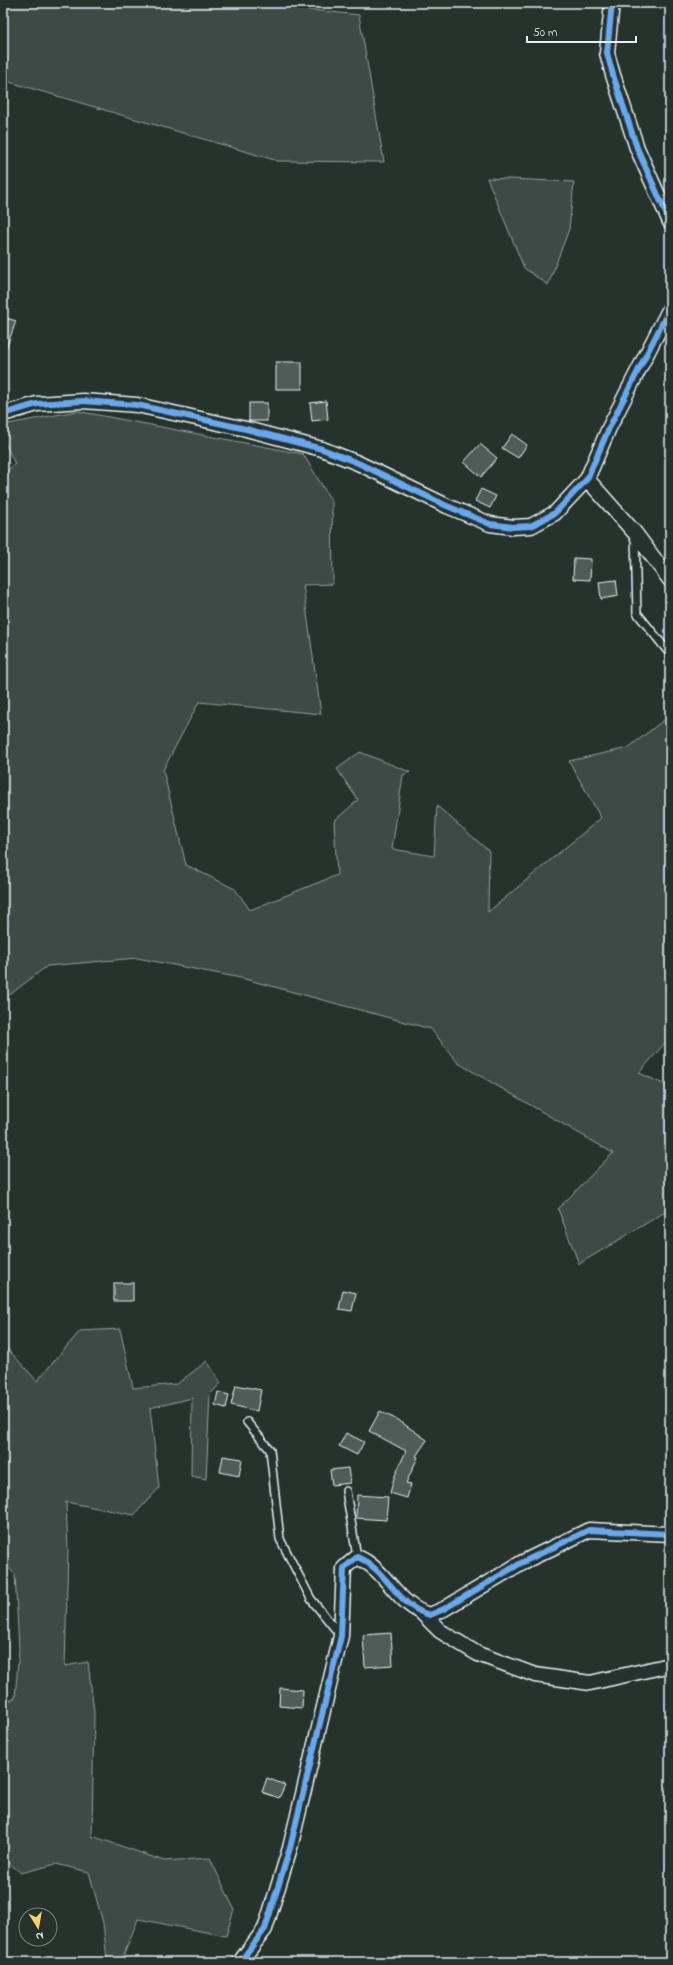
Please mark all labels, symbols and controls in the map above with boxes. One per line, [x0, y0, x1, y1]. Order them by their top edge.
scale bar [527, 18, 636, 44]
text: 50 m [533, 24, 557, 42]
north arrow [18, 1907, 58, 1947]
text: N [35, 1927, 45, 1944]

